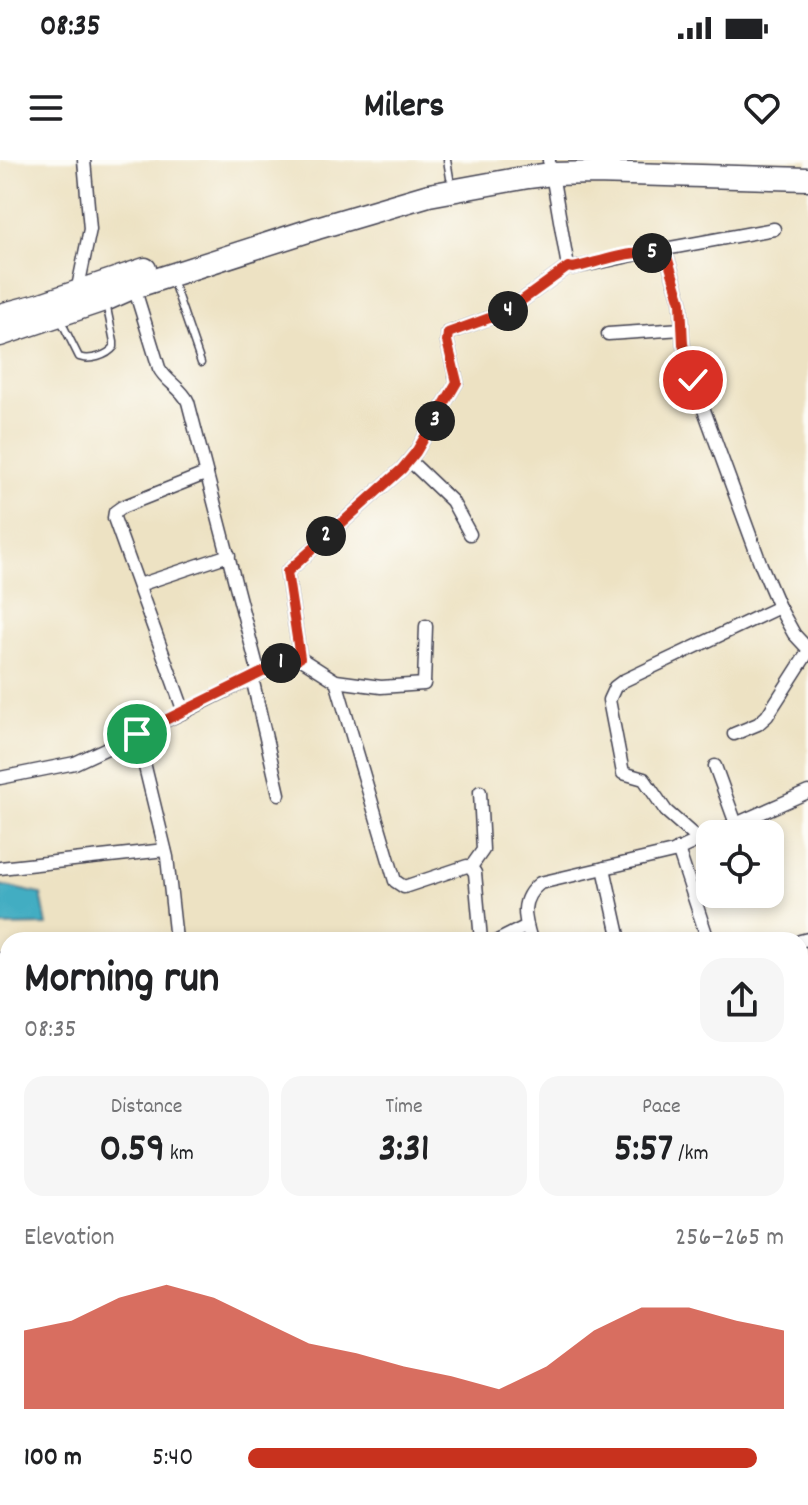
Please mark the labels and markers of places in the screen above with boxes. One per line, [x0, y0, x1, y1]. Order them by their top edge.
pin: 5 [632, 233, 672, 273]
pin: 4 [488, 291, 528, 331]
pin [659, 346, 727, 414]
pin: 3 [415, 401, 455, 441]
pin: 2 [306, 516, 346, 556]
pin: 1 [261, 643, 301, 683]
pin [103, 700, 171, 768]

